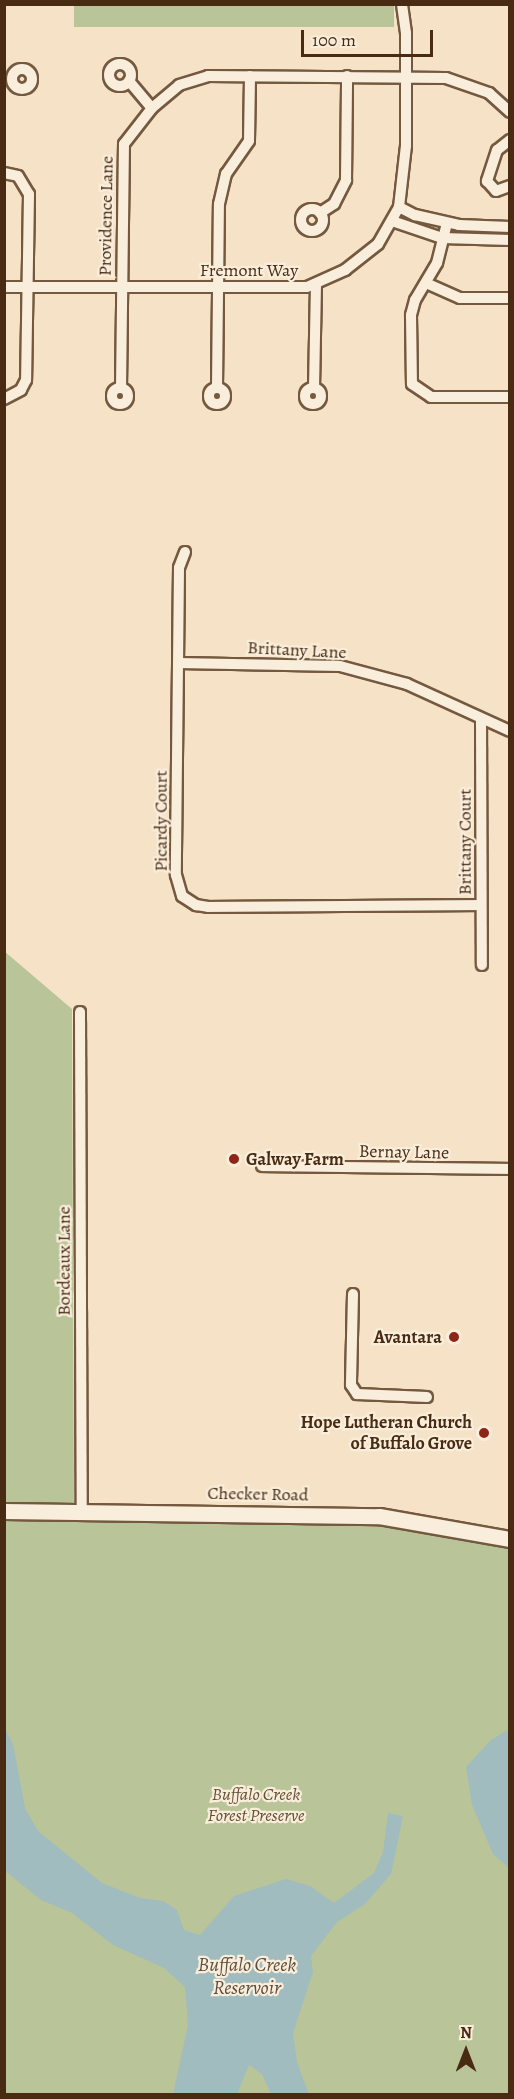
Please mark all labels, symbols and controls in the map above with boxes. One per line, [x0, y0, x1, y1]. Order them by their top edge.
scale bar [304, 18, 436, 56]
text: 100 m [312, 28, 356, 52]
street label: Providence Lane [94, 156, 118, 276]
street label: Fremont Way [200, 259, 298, 281]
street label: Brittany Lane [247, 637, 347, 663]
street label: Picardy Court [150, 770, 172, 872]
street label: Brittany Court [454, 789, 476, 895]
street label: Bernay Lane [359, 1140, 449, 1164]
place label: Galway Farm [246, 1148, 344, 1170]
marker: Galway Farm [227, 1152, 241, 1166]
street label: Bordeaux Lane [53, 1206, 75, 1316]
place label: Avantara [374, 1326, 442, 1348]
marker: Avantara [447, 1330, 461, 1344]
place label: Hope Lutheran Church of Buffalo Grove [300, 1412, 472, 1454]
marker: Hope Lutheran Church of Buffalo Grove [477, 1426, 491, 1440]
street label: Checker Road [207, 1482, 309, 1506]
park label: Buffalo Creek Forest Preserve [208, 1784, 304, 1826]
water label: Buffalo Creek Reservoir [198, 1953, 296, 2000]
north arrow [436, 2021, 496, 2081]
text: N [460, 2022, 472, 2044]

